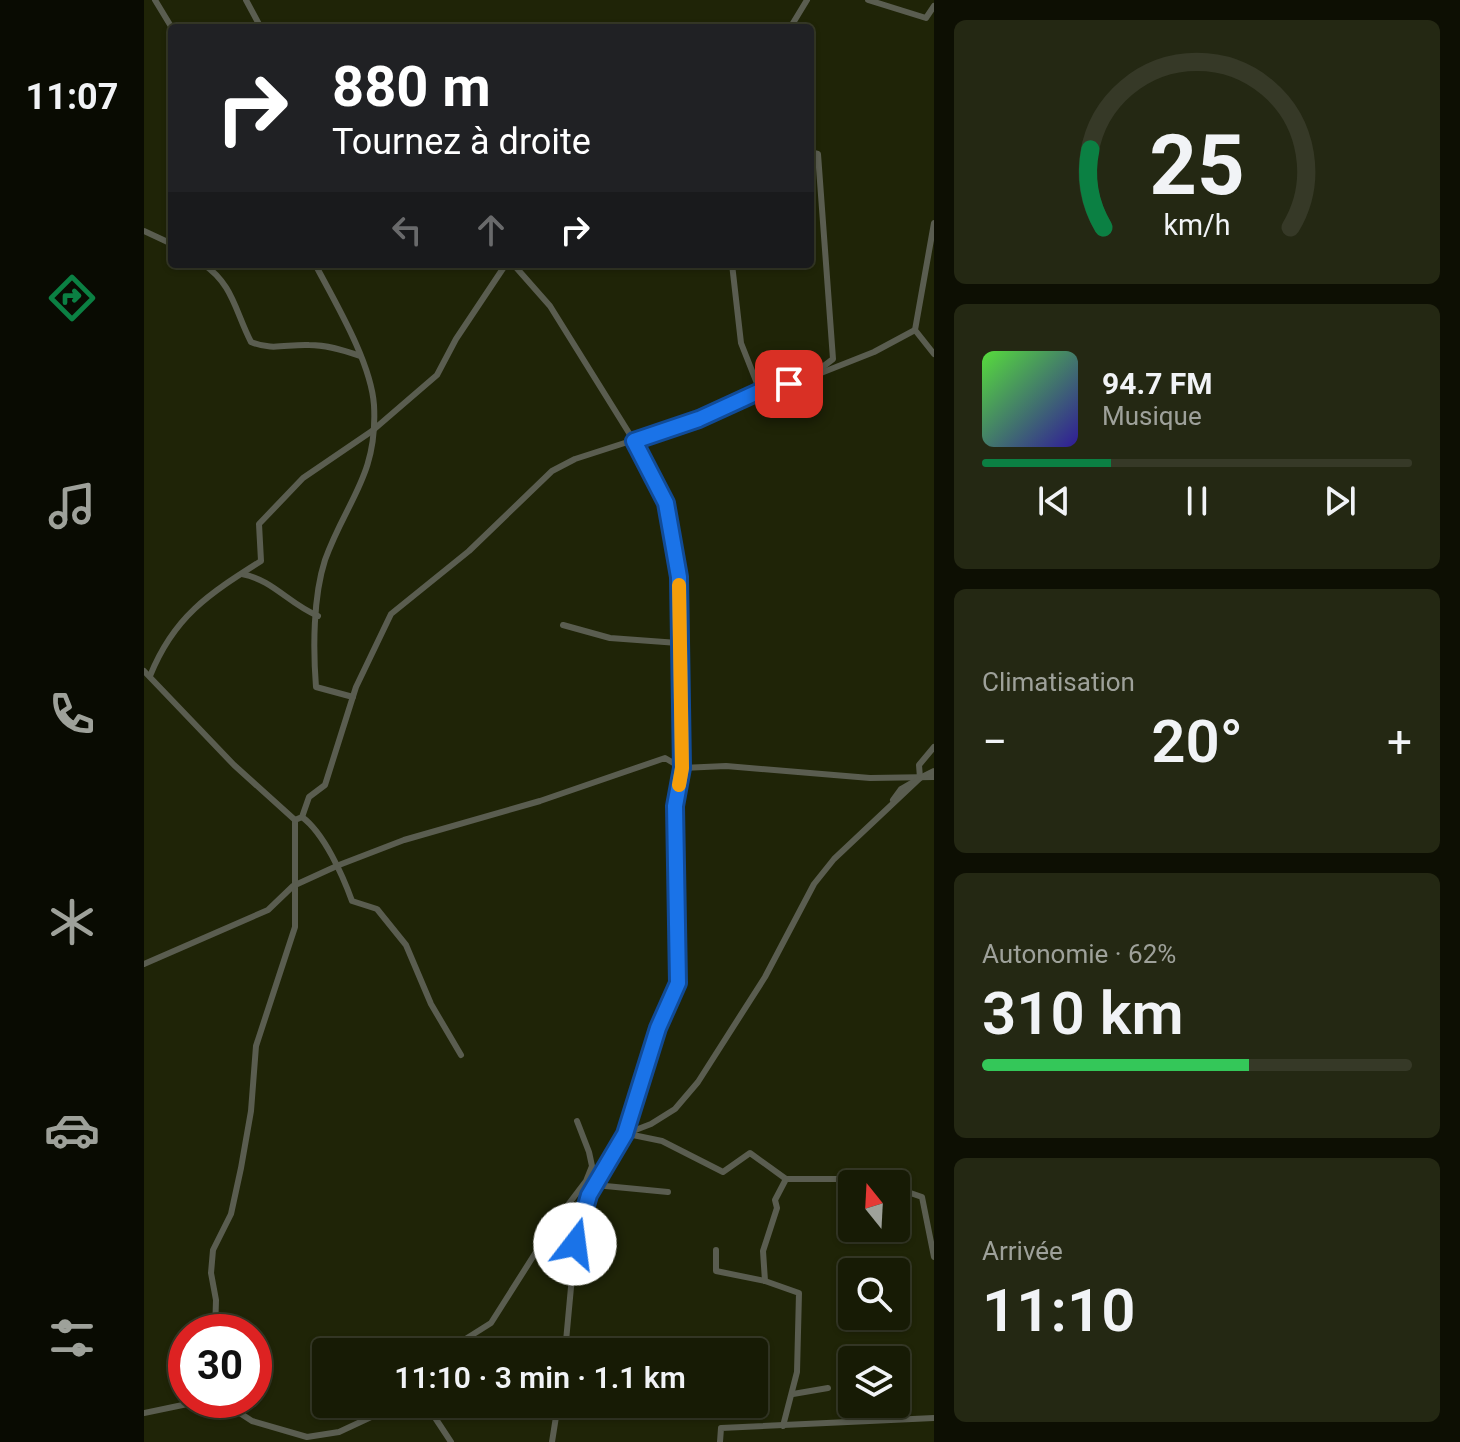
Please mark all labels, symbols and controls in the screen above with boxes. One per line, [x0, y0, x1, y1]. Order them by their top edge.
text: 880 m [332, 54, 491, 120]
icon: right [200, 56, 304, 160]
text: 11:07 [26, 76, 118, 118]
text: 25 [1149, 117, 1245, 214]
text: Tournez à droite [332, 121, 591, 163]
icon: left [385, 208, 429, 252]
icon: ahead [469, 208, 513, 252]
icon: right [553, 208, 597, 252]
text: km/h [1163, 208, 1231, 242]
icon: directions [44, 270, 100, 326]
pin [755, 350, 823, 418]
icon: arrive [767, 362, 811, 406]
text: 94.7 FM [1102, 366, 1213, 401]
text: Musique [1102, 401, 1202, 431]
icon: music [44, 478, 100, 534]
icon: previous [1032, 479, 1076, 523]
icon: pause [1175, 479, 1219, 523]
icon: next [1318, 479, 1362, 523]
text: Climatisation [982, 667, 1135, 697]
icon: phone [44, 686, 100, 742]
text: 20° [1151, 706, 1243, 777]
text: − [982, 716, 1007, 768]
text: + [1387, 716, 1412, 768]
icon: climate [44, 894, 100, 950]
text: Autonomie · 62% [982, 939, 1176, 969]
text: 310 km [982, 978, 1184, 1049]
icon: car [44, 1102, 100, 1158]
north arrow [838, 1170, 910, 1242]
map controls [838, 1170, 910, 1418]
position arrow [533, 1202, 617, 1286]
text: Arrivée [982, 1236, 1063, 1266]
button: search [838, 1258, 910, 1330]
text: 11:10 [982, 1275, 1135, 1346]
icon: filters [44, 1310, 100, 1366]
speed limit sign: 30 [168, 1314, 272, 1418]
button: layers [838, 1346, 910, 1418]
text: 11:10 · 3 min · 1.1 km [394, 1360, 686, 1395]

